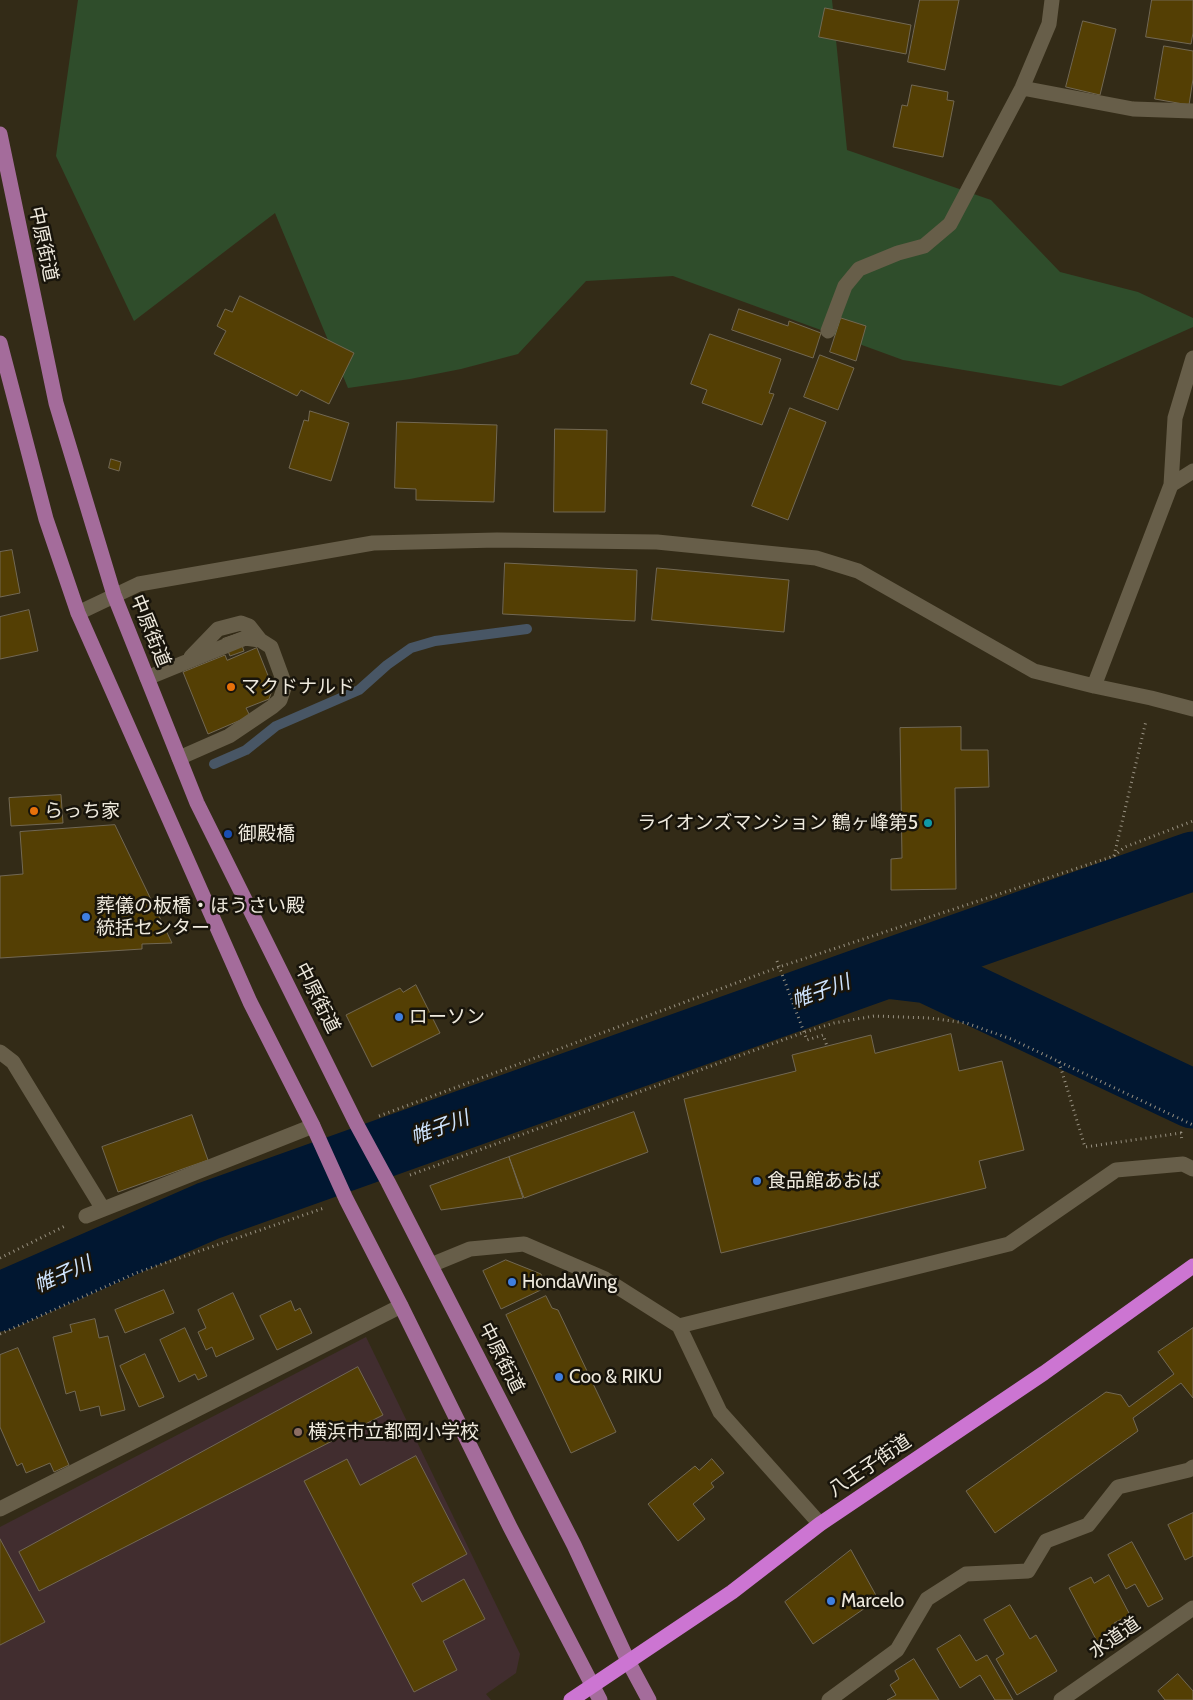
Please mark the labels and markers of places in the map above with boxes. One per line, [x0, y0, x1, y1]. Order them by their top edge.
place label: マクドナルド [241, 676, 355, 698]
marker: マクドナルド [225, 681, 237, 693]
place label: らっち家 [44, 800, 120, 822]
marker: らっち家 [28, 805, 40, 817]
place label: ライオンズマンション 鶴ヶ峰第5 [637, 812, 918, 834]
marker: ライオンズマンション 鶴ヶ峰第5 [922, 817, 934, 829]
place label: 御殿橋 [238, 823, 295, 845]
marker: 御殿橋 [222, 828, 234, 840]
place label: 葬儀の板橋・ほうさい殿 統括センター [96, 895, 305, 939]
marker: 葬儀の板橋・ほうさい殿 統括センター [80, 911, 92, 923]
place label: ローソン [409, 1006, 485, 1028]
marker: ローソン [393, 1011, 405, 1023]
place label: 食品館あおば [767, 1170, 881, 1192]
marker: 食品館あおば [751, 1175, 763, 1187]
place label: HondaWing [522, 1271, 617, 1293]
marker: HondaWing [506, 1276, 518, 1288]
place label: Coo & RIKU [569, 1366, 662, 1388]
marker: Coo & RIKU [553, 1371, 565, 1383]
place label: 横浜市立都岡小学校 [308, 1421, 479, 1443]
marker: 横浜市立都岡小学校 [292, 1426, 304, 1438]
place label: Marcelo [841, 1590, 904, 1612]
marker: Marcelo [825, 1595, 837, 1607]

